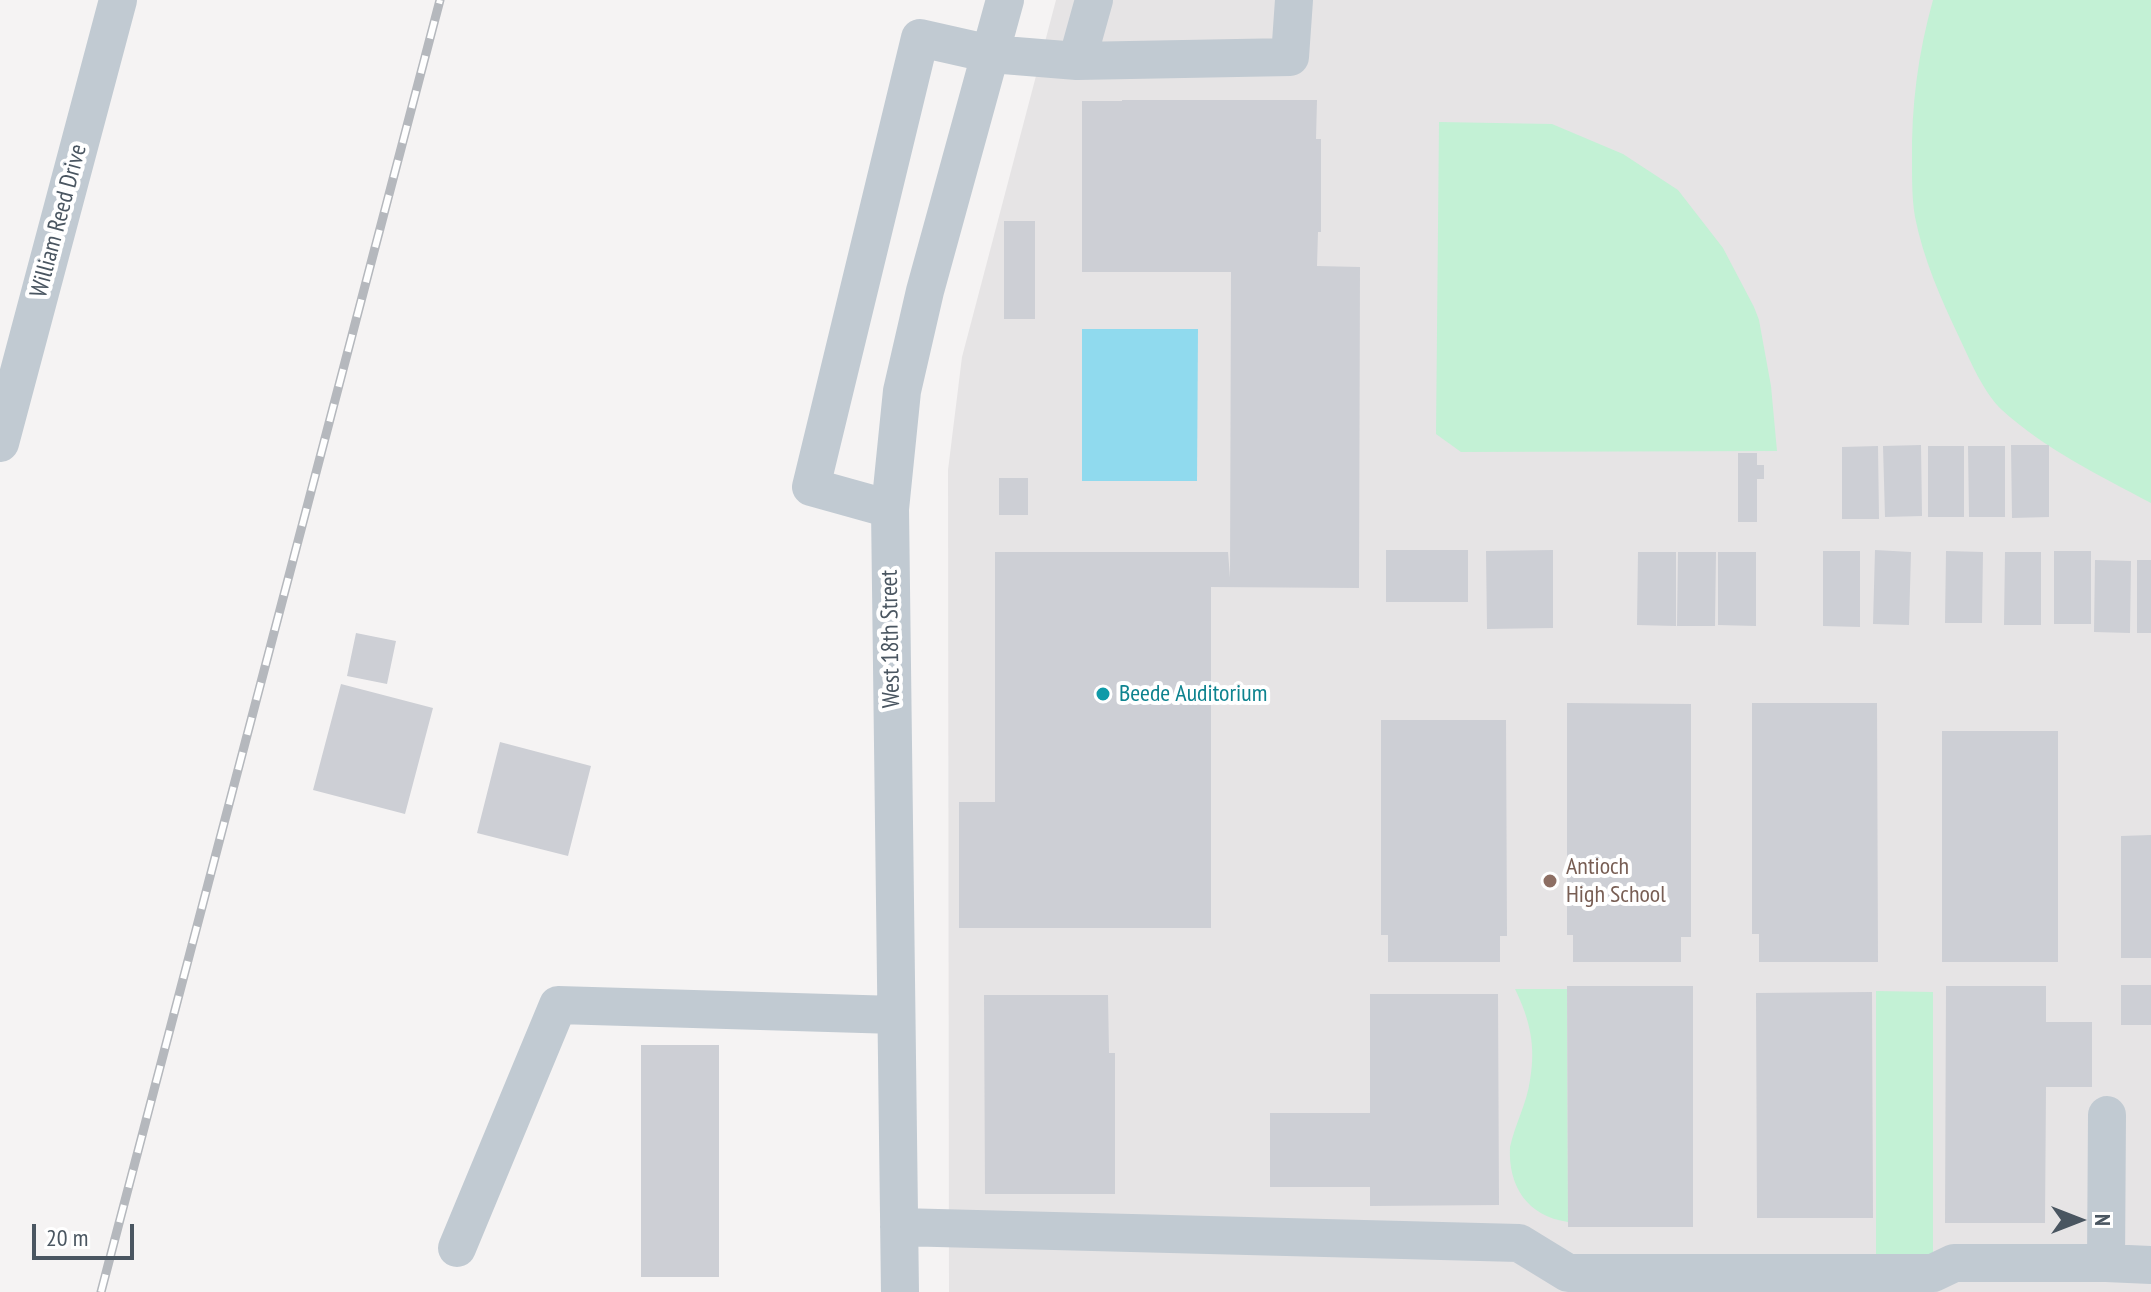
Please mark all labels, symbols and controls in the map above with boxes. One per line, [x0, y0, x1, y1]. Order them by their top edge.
street label: William Reed Drive [25, 141, 93, 301]
street label: West 18th Street [875, 570, 907, 708]
place label: Beede Auditorium [1119, 680, 1267, 708]
marker: Beede Auditorium [1094, 685, 1112, 703]
place label: Antioch High School [1566, 853, 1666, 909]
marker: Antioch High School [1541, 872, 1559, 890]
north arrow [2039, 1180, 2119, 1260]
scale bar [36, 1208, 138, 1258]
text: N [2089, 1214, 2117, 1226]
text: 20 m [46, 1222, 88, 1253]

